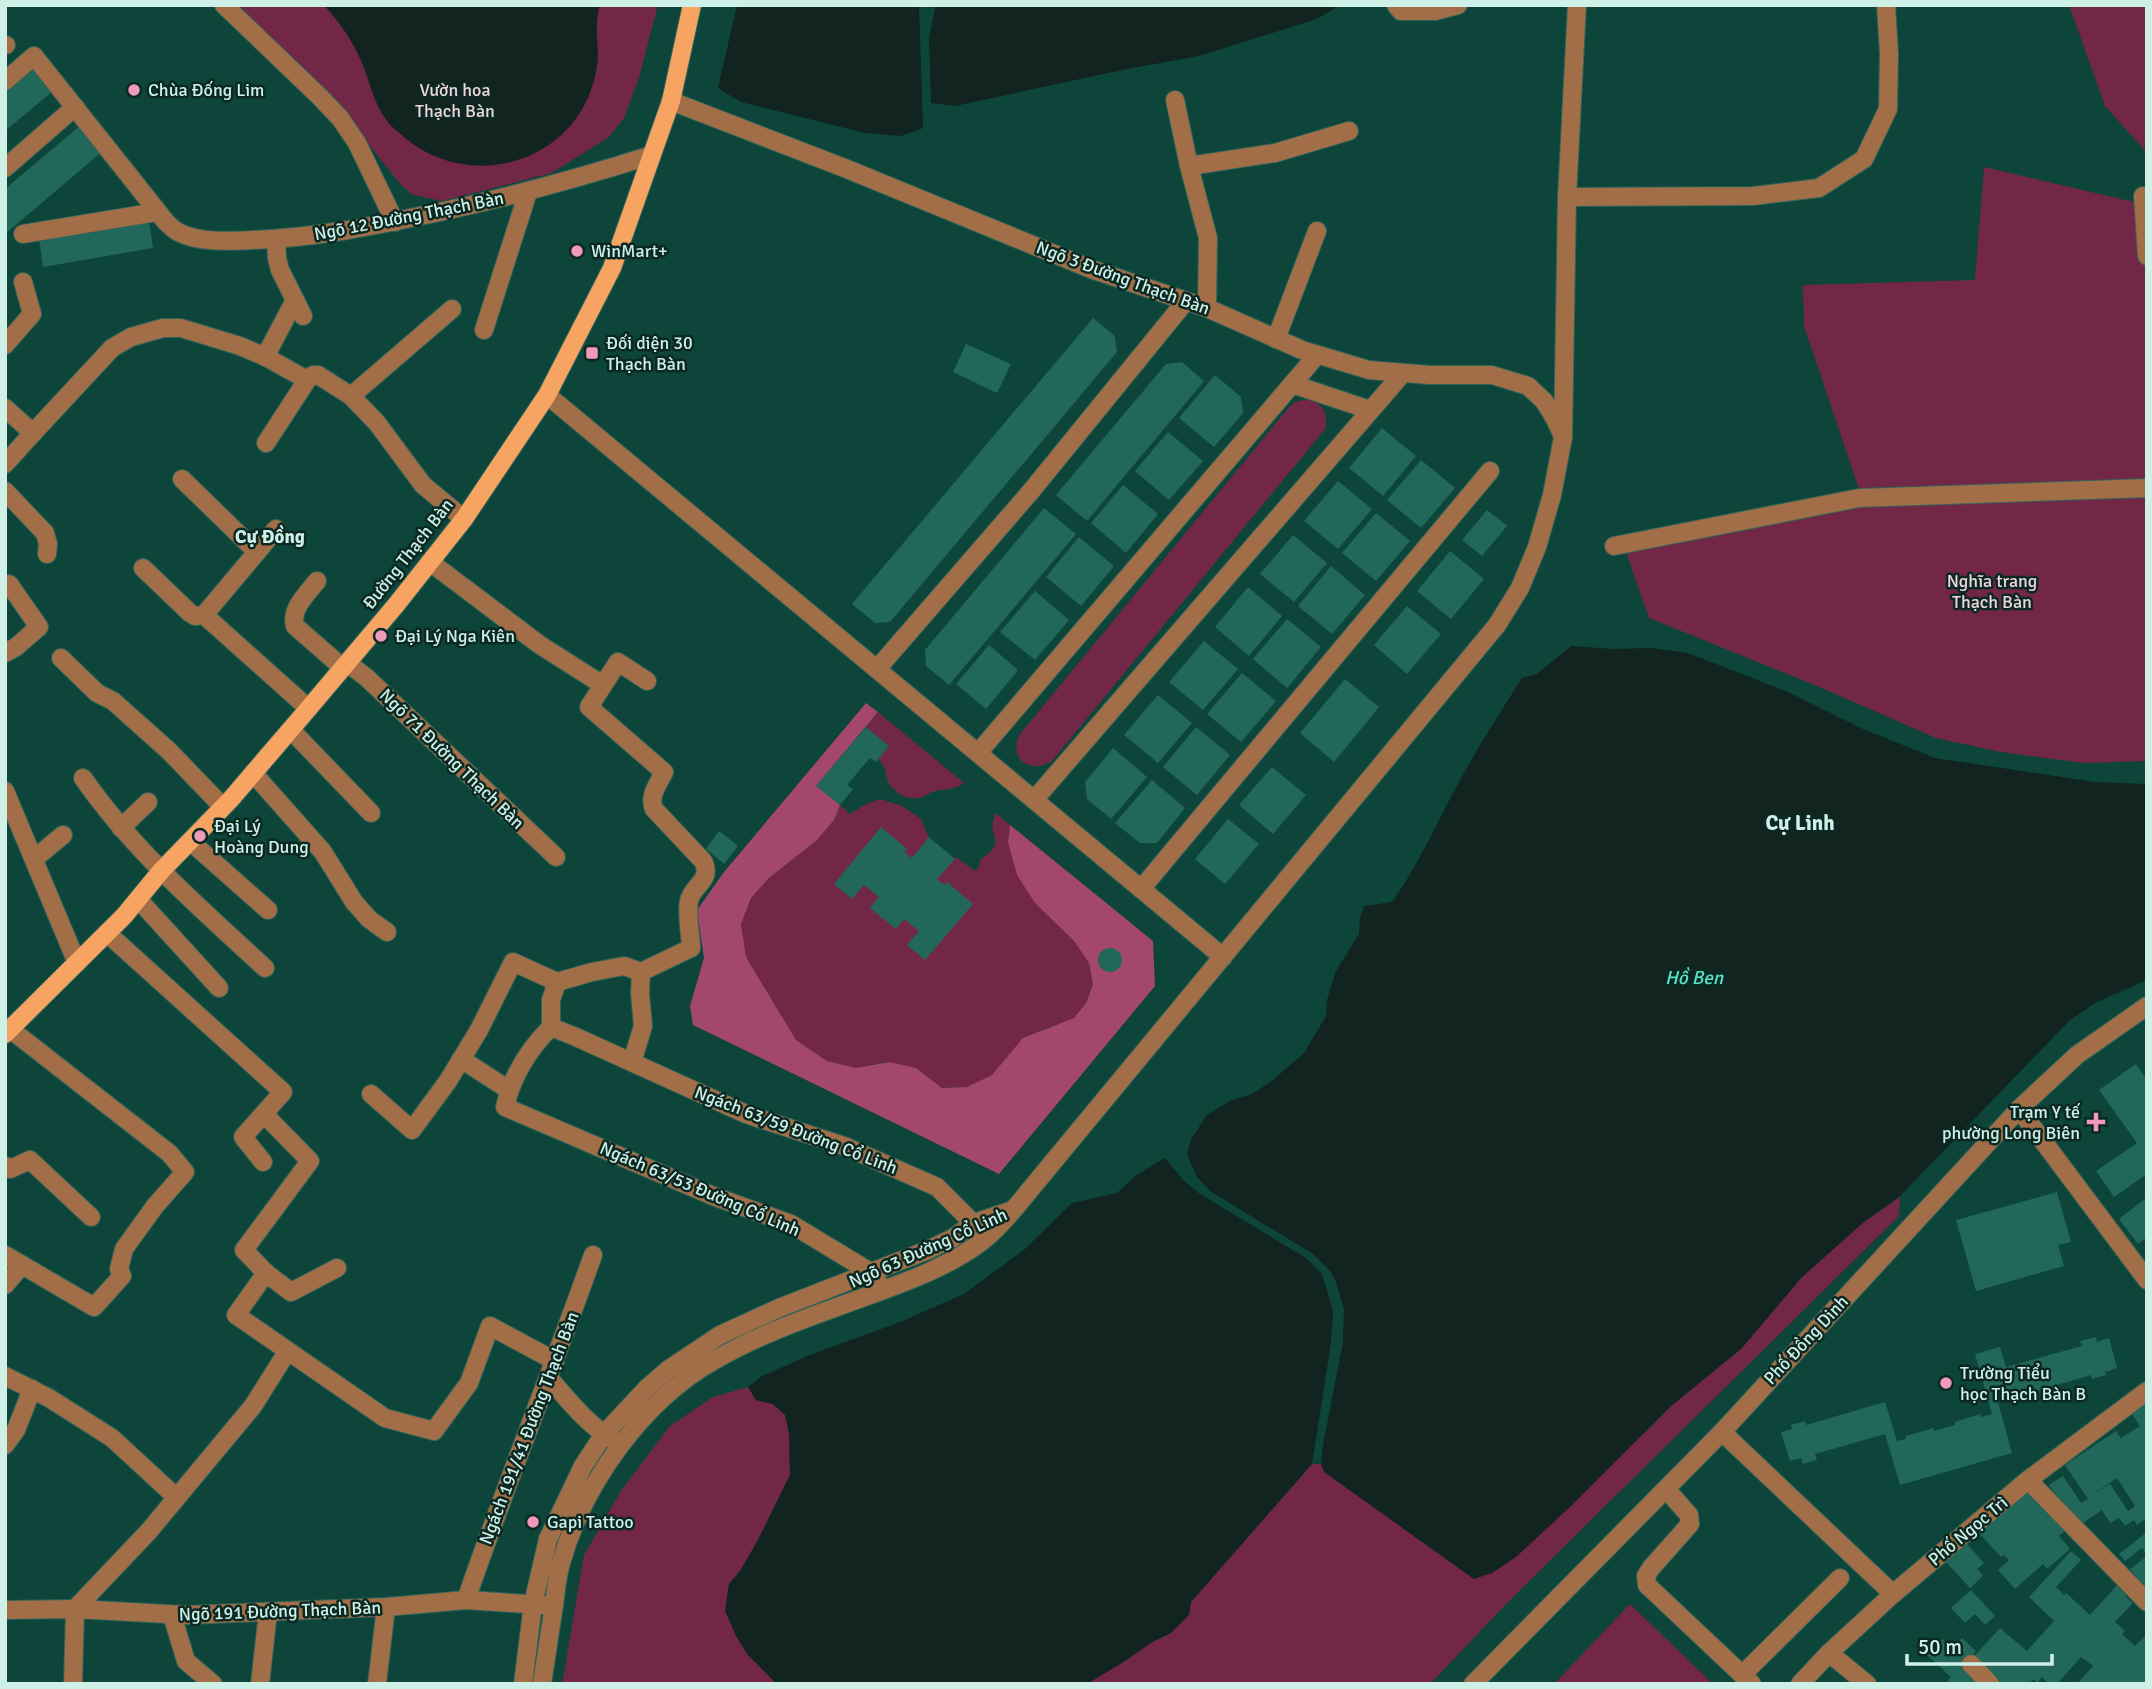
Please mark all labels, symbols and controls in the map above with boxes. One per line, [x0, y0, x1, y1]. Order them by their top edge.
place label: Chùa Đống Lim [148, 79, 264, 101]
park label: Vườn hoa Thạch Bàn [415, 79, 495, 122]
marker: Chùa Đống Lim [126, 82, 142, 98]
street label: Ngõ 12 Đường Thạch Bàn [312, 187, 506, 245]
street label: Ngõ 3 Đường Thạch Bàn [1033, 236, 1213, 320]
place label: WinMart+ [591, 240, 668, 262]
marker: WinMart+ [569, 243, 585, 259]
place label: Đối diện 30 Thạch Bàn [606, 332, 693, 375]
marker: Đối diện 30 Thạch Bàn [584, 345, 600, 361]
street label: Đường Thạch Bàn [358, 494, 458, 614]
district label: Cự Đồng [235, 524, 305, 549]
park label: Nghĩa trang Thạch Bàn [1947, 570, 2037, 613]
place label: Đại Lý Nga Kiên [395, 625, 515, 647]
marker: Đại Lý Nga Kiên [373, 628, 389, 644]
street label: Ngõ 71 Đường Thạch Bàn [375, 684, 529, 834]
district label: Cự Linh [1765, 810, 1835, 836]
place label: Đại Lý Hoàng Dung [214, 815, 309, 858]
marker: Đại Lý Hoàng Dung [192, 828, 208, 844]
water label: Hồ Ben [1665, 966, 1724, 990]
street label: Ngách 63/59 Đường Cổ Linh [691, 1081, 901, 1179]
place label: Trạm Y tế phường Long Biên [1942, 1101, 2081, 1144]
marker: Trạm Y tế phường Long Biên [2086, 1112, 2106, 1132]
street label: Ngách 63/53 Đường Cổ Linh [596, 1137, 804, 1241]
street label: Ngõ 63 Đường Cổ Linh [846, 1203, 1010, 1293]
street label: Phố Đồng Dinh [1759, 1291, 1853, 1389]
street label: Ngách 191/41 Đường Thạch Bàn [474, 1309, 584, 1547]
place label: Trường Tiểu học Thạch Bàn B [1960, 1362, 2086, 1405]
marker: Trường Tiểu học Thạch Bàn B [1938, 1375, 1954, 1391]
street label: Phố Ngọc Trì [1924, 1491, 2012, 1571]
place label: Gapi Tattoo [547, 1511, 634, 1533]
marker: Gapi Tattoo [525, 1514, 541, 1530]
street label: Ngõ 191 Đường Thạch Bàn [178, 1596, 382, 1626]
scale bar [1907, 1622, 2052, 1666]
text: 50 m [1918, 1634, 1962, 1660]

